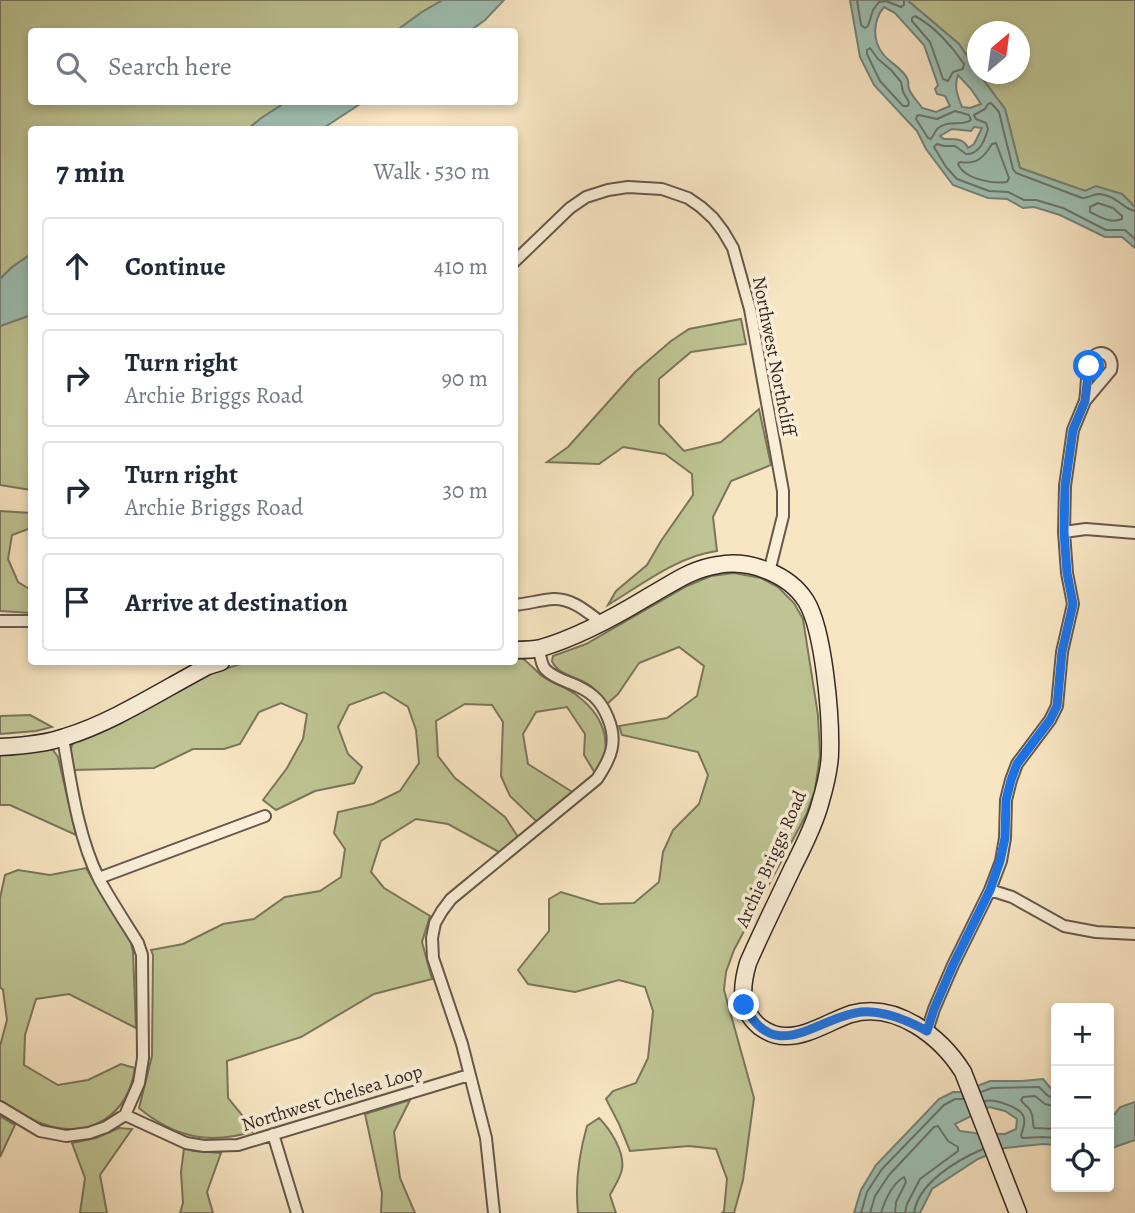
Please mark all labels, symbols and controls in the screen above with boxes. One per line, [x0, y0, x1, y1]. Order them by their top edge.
north arrow [967, 21, 1030, 84]
search box [28, 28, 518, 105]
icon: search [52, 48, 90, 86]
text: Search here [108, 49, 232, 84]
text: 7 min [56, 152, 125, 192]
text: Walk · 530 m [374, 156, 490, 187]
icon: ahead [58, 247, 96, 285]
text: Continue [125, 249, 226, 284]
text: 410 m [434, 251, 488, 282]
street label: Northwest Northcliff [746, 274, 803, 441]
text: Turn right [125, 345, 238, 380]
route start [1073, 350, 1104, 381]
icon: right [58, 359, 96, 397]
text: 90 m [442, 363, 488, 394]
text: Archie Briggs Road [125, 380, 303, 411]
text: Turn right [125, 457, 238, 492]
icon: right [58, 471, 96, 509]
text: 30 m [442, 475, 488, 506]
text: Archie Briggs Road [125, 492, 303, 523]
icon: arrive [58, 583, 96, 621]
text: Arrive at destination [125, 585, 348, 620]
street label: Archie Briggs Road [729, 786, 813, 933]
route end [728, 989, 759, 1020]
map controls [1051, 1003, 1114, 1192]
button: + [1051, 1003, 1114, 1066]
street label: Northwest Chelsea Loop [238, 1058, 426, 1138]
button: − [1051, 1066, 1114, 1129]
button: locate [1051, 1129, 1114, 1192]

